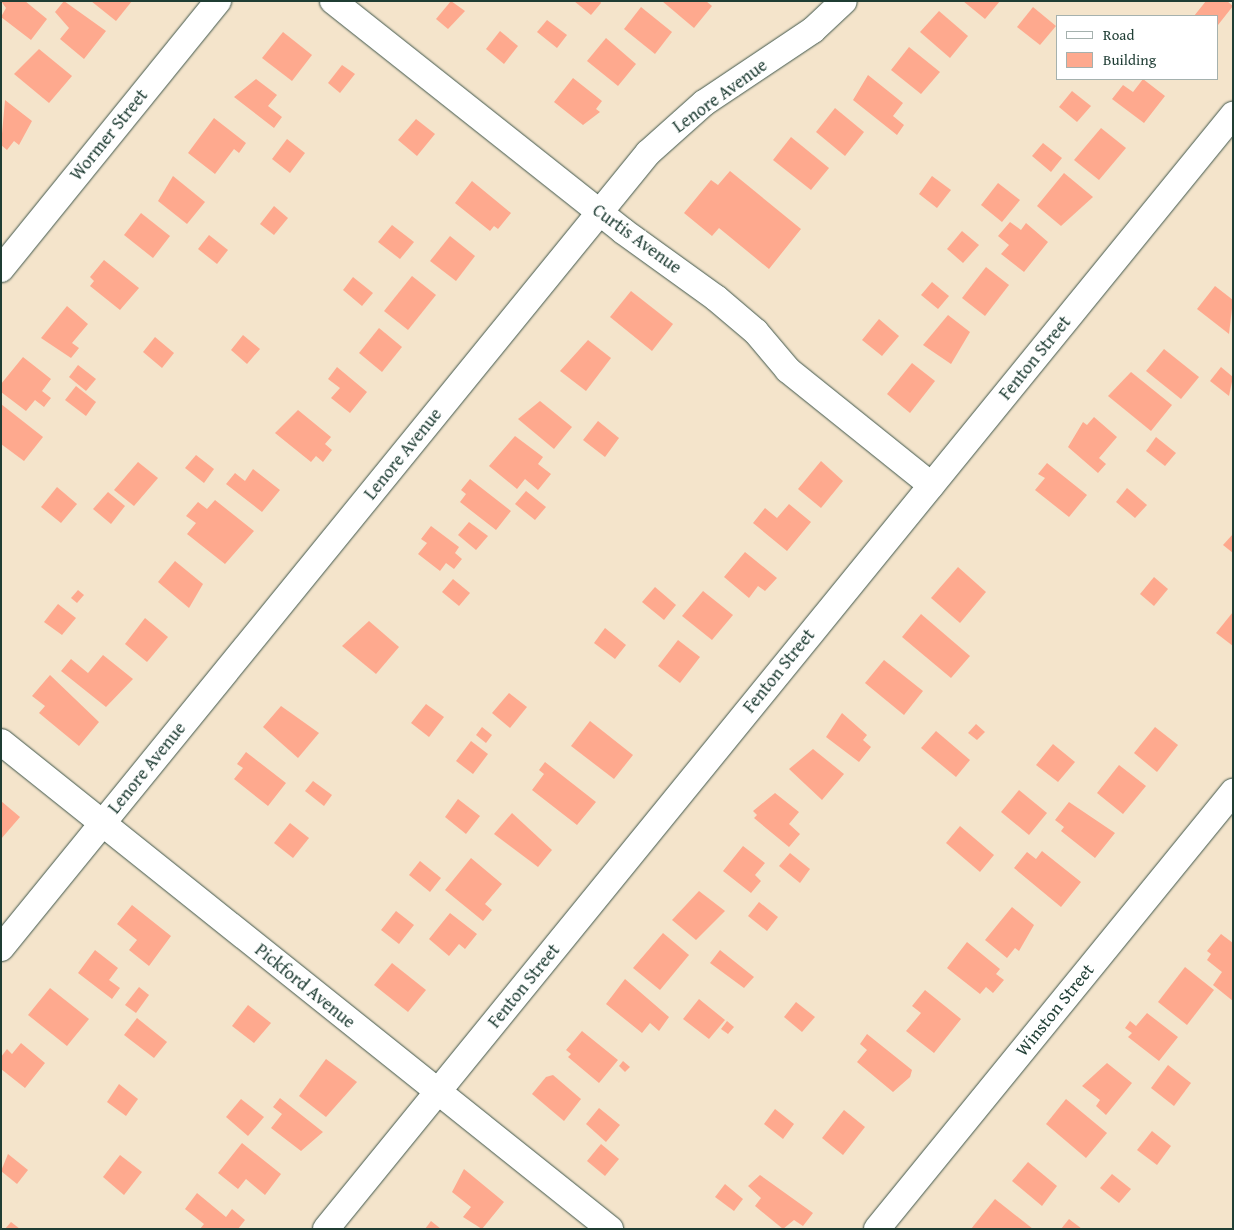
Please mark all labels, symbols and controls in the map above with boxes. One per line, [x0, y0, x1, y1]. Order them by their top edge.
legend [1056, 15, 1219, 80]
text: Road [1103, 24, 1134, 45]
text: Building [1103, 49, 1156, 70]
street label: Lenore Avenue [669, 55, 771, 137]
street label: Wormer Street [66, 85, 152, 185]
street label: Curtis Avenue [588, 199, 686, 279]
street label: Fenton Street [995, 312, 1075, 404]
street label: Lenore Avenue [360, 404, 446, 504]
street label: Fenton Street [739, 625, 819, 717]
street label: Lenore Avenue [104, 718, 190, 818]
street label: Pickford Avenue [251, 939, 359, 1033]
street label: Fenton Street [484, 940, 564, 1032]
street label: Winston Street [1011, 959, 1099, 1061]

